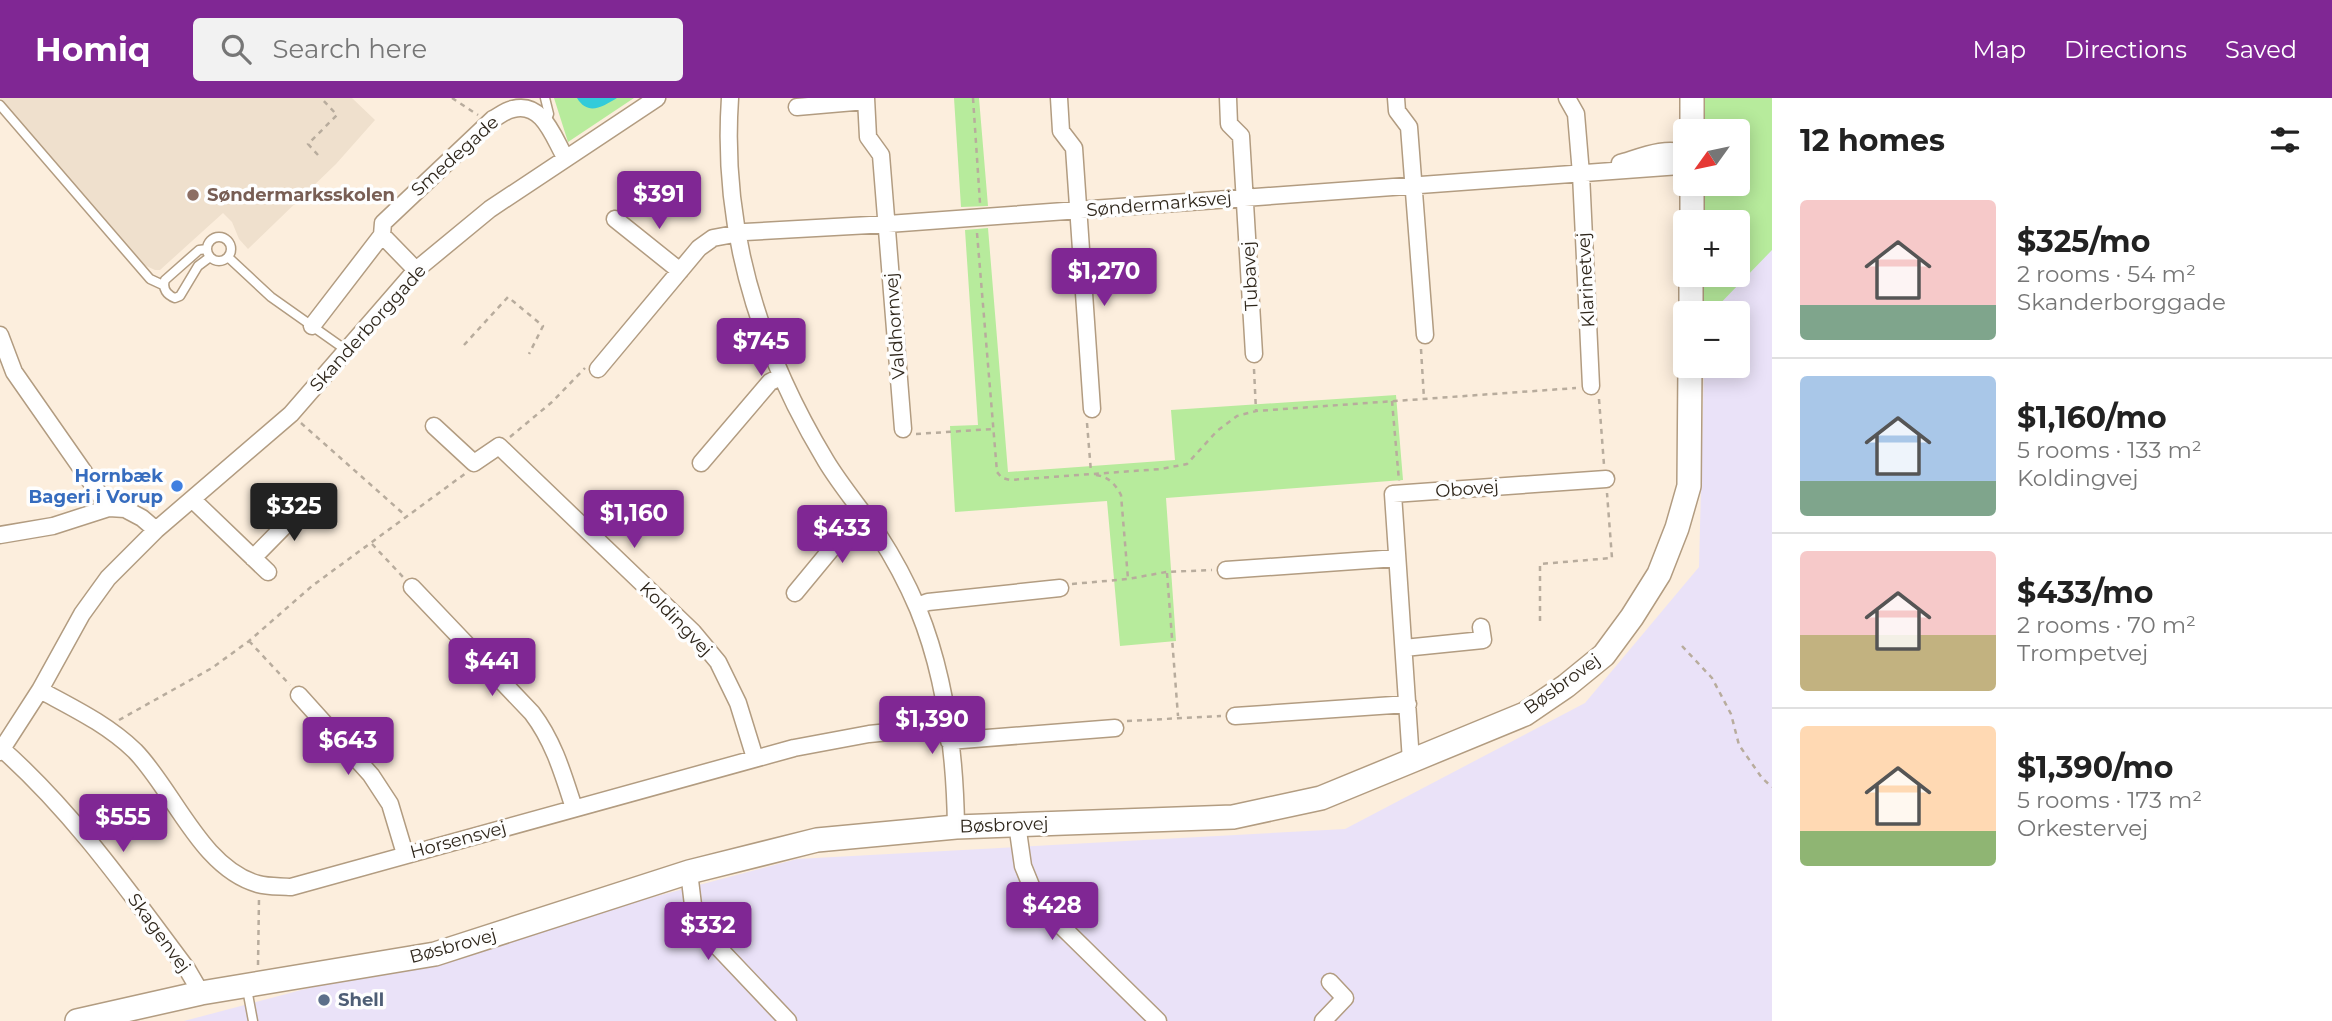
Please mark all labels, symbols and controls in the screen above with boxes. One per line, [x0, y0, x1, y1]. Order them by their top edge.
search box [193, 18, 683, 81]
text: Homiq [35, 29, 151, 69]
icon: search [217, 30, 255, 68]
text: Search here [273, 33, 427, 65]
text: Map [1973, 35, 2026, 64]
text: Directions [2064, 35, 2187, 64]
text: Saved [2225, 35, 2297, 64]
street label: Smedegade [407, 111, 503, 201]
north arrow [1673, 119, 1750, 196]
map controls [1673, 119, 1750, 378]
icon: filters [2266, 121, 2304, 159]
text: 12 homes [1800, 122, 1945, 159]
pin: $391 [618, 172, 700, 231]
text: $391 [633, 180, 685, 208]
place label: Søndermarksskolen [207, 184, 395, 206]
marker: Søndermarksskolen [185, 187, 201, 203]
street label: Søndermarksvej [1085, 187, 1233, 221]
button: + [1673, 210, 1750, 287]
text: $325/mo [2017, 223, 2150, 260]
icon: home [1856, 228, 1940, 312]
street label: Klarinetvej [1573, 232, 1599, 328]
street label: Tubavej [1237, 241, 1263, 311]
pin: $1,270 [1047, 248, 1161, 308]
text: $1,270 [1068, 257, 1140, 285]
street label: Skanderborggade [305, 260, 431, 396]
text: 2 rooms · 54 m² [2017, 260, 2196, 288]
street label: Valdhornvej [880, 272, 910, 380]
text: Skanderborggade [2017, 288, 2226, 316]
button: − [1673, 301, 1750, 378]
pin: $745 [720, 318, 802, 378]
text: $745 [733, 327, 789, 355]
text: $1,160/mo [2017, 399, 2167, 436]
icon: home [1856, 404, 1940, 488]
text: 5 rooms · 133 m² [2017, 436, 2202, 464]
text: Koldingvej [2017, 464, 2139, 492]
place label: Hornbæk Bageri i Vorup [29, 465, 163, 508]
street label: Obovej [1435, 476, 1499, 502]
marker: Hornbæk Bageri i Vorup [169, 478, 185, 494]
pin: $325 [253, 484, 335, 543]
pin: $1,160 [577, 490, 691, 550]
text: $325 [266, 492, 322, 520]
text: $1,160 [600, 499, 668, 527]
pin: $433 [801, 505, 883, 565]
text: $433 [813, 514, 871, 542]
text: $433/mo [2017, 574, 2153, 611]
street label: Koldingvej [635, 577, 717, 661]
icon: home [1856, 579, 1940, 663]
text: 2 rooms · 70 m² [2017, 611, 2196, 639]
pin: $441 [451, 638, 533, 698]
text: Trompetvej [2017, 639, 2148, 667]
text: $441 [464, 647, 520, 675]
street label: Bøsbrovej [1520, 649, 1604, 719]
pin: $1,390 [875, 696, 989, 756]
text: $1,390 [895, 705, 969, 733]
pin: $643 [307, 718, 389, 777]
text: $643 [319, 726, 377, 754]
text: $1,390/mo [2017, 749, 2174, 786]
icon: home [1856, 754, 1940, 838]
text: 5 rooms · 173 m² [2017, 786, 2202, 814]
pin: $555 [82, 794, 164, 854]
text: $555 [95, 803, 151, 831]
street label: Bøsbrovej [959, 812, 1049, 838]
text: Orkestervej [2017, 814, 2148, 842]
street label: Horsensvej [407, 817, 509, 863]
pin: $428 [1011, 882, 1093, 942]
street label: Skagenvej [123, 889, 195, 977]
text: $428 [1022, 891, 1082, 919]
pin: $332 [667, 902, 749, 962]
text: $332 [680, 911, 736, 939]
street label: Bøsbrovej [407, 924, 499, 968]
place label: Shell [338, 989, 384, 1011]
marker: Shell [316, 992, 332, 1008]

